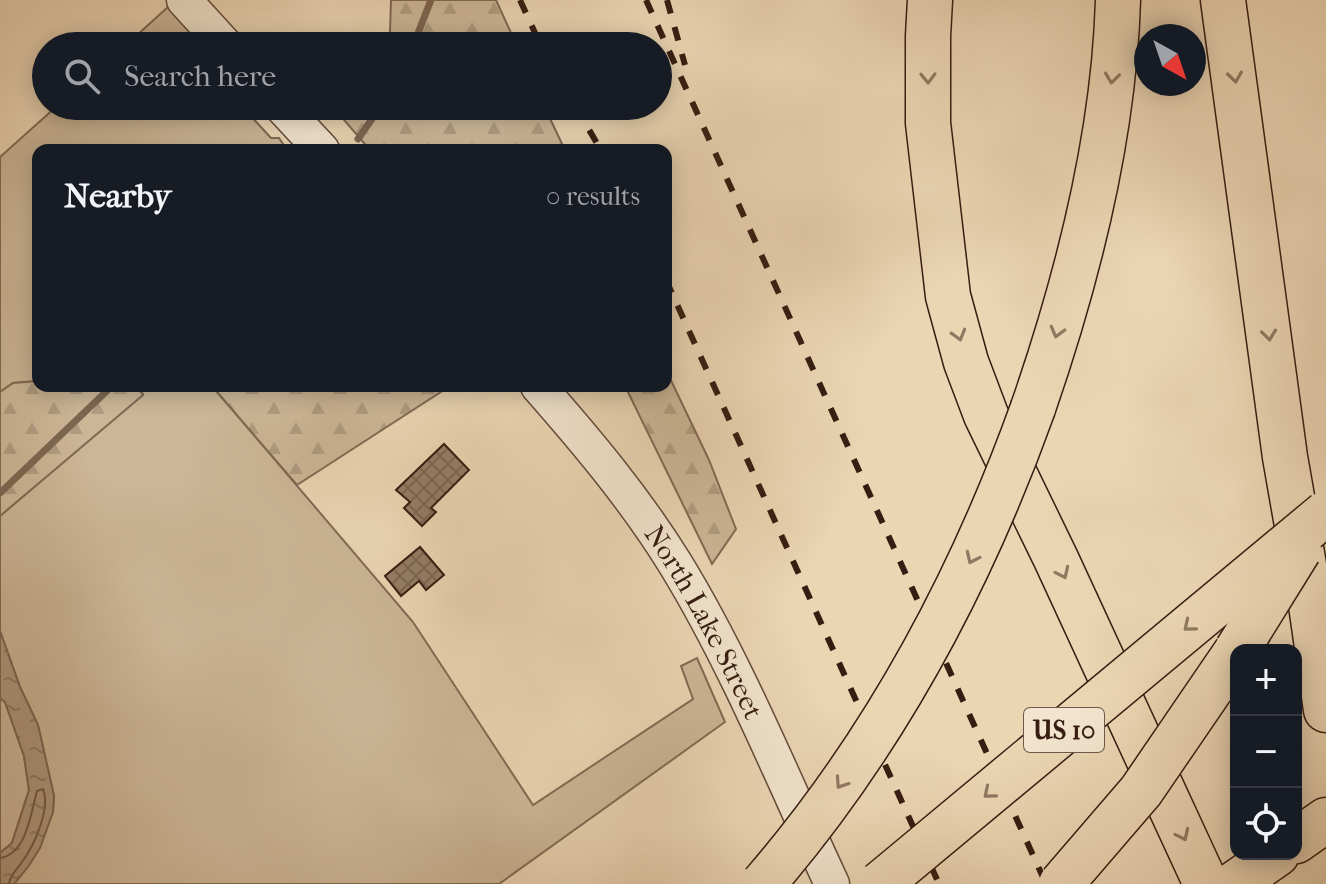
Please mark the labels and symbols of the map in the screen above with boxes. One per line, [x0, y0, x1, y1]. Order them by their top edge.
north arrow [1134, 24, 1206, 96]
one-way arrow [1226, 70, 1243, 84]
one-way arrow [919, 72, 937, 85]
one-way arrow [1103, 72, 1120, 85]
one-way arrow [1050, 324, 1067, 338]
one-way arrow [950, 328, 966, 342]
one-way arrow [1261, 329, 1278, 342]
street label: North Lake Street [638, 518, 771, 724]
one-way arrow [965, 550, 981, 564]
one-way arrow [1053, 565, 1069, 579]
one-way arrow [1183, 617, 1198, 631]
road number: US 10 [1024, 708, 1104, 752]
one-way arrow [836, 774, 851, 788]
one-way arrow [983, 783, 998, 798]
one-way arrow [1173, 827, 1189, 841]

